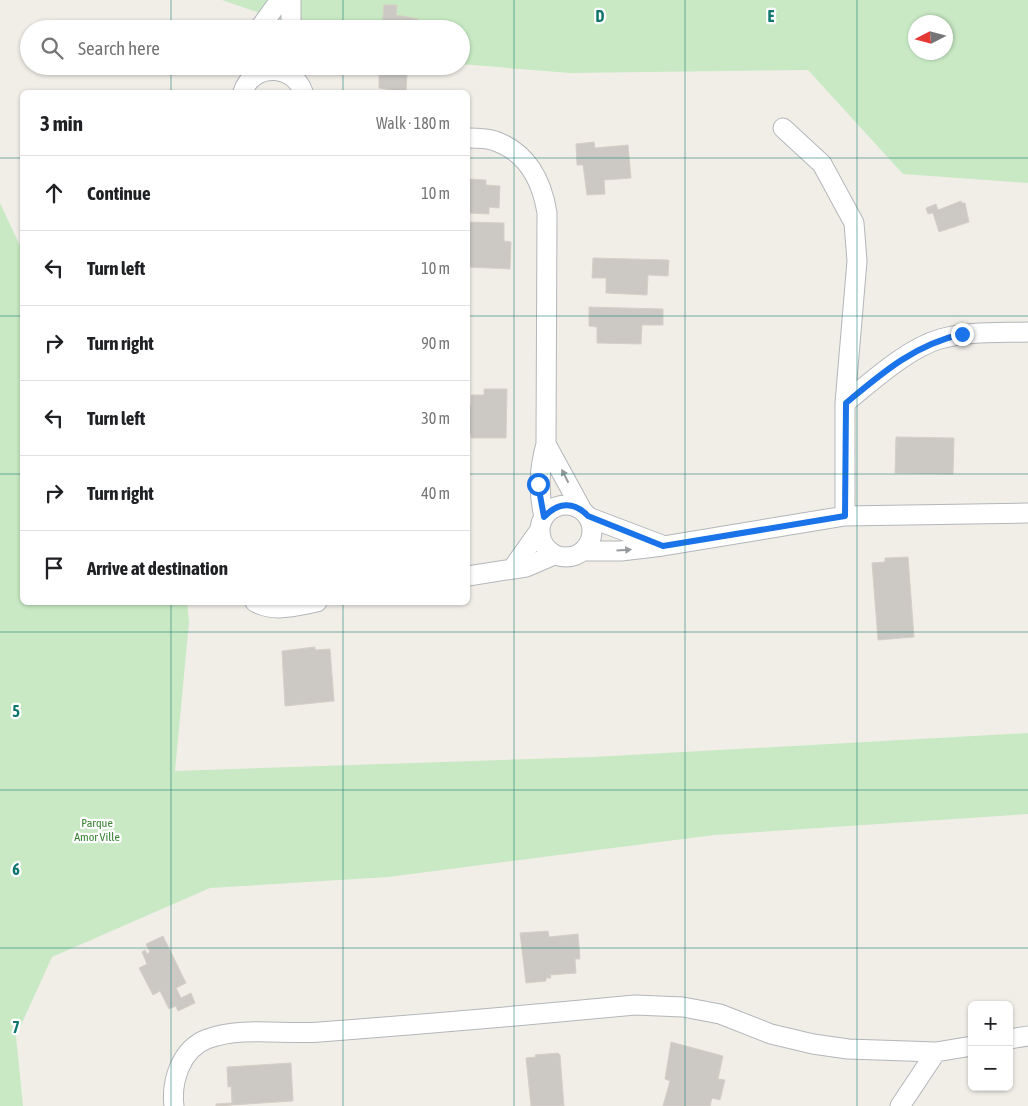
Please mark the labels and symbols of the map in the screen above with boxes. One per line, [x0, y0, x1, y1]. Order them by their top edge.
text: D [596, 7, 605, 25]
text: E [768, 7, 775, 25]
north arrow [908, 15, 953, 60]
route end [951, 323, 974, 346]
one-way arrow [561, 469, 569, 484]
route start [527, 473, 550, 496]
one-way arrow [616, 546, 632, 554]
text: 5 [12, 702, 20, 720]
park label: Parque Amor Ville [74, 816, 120, 844]
text: 6 [12, 860, 20, 878]
text: 7 [12, 1018, 20, 1036]

